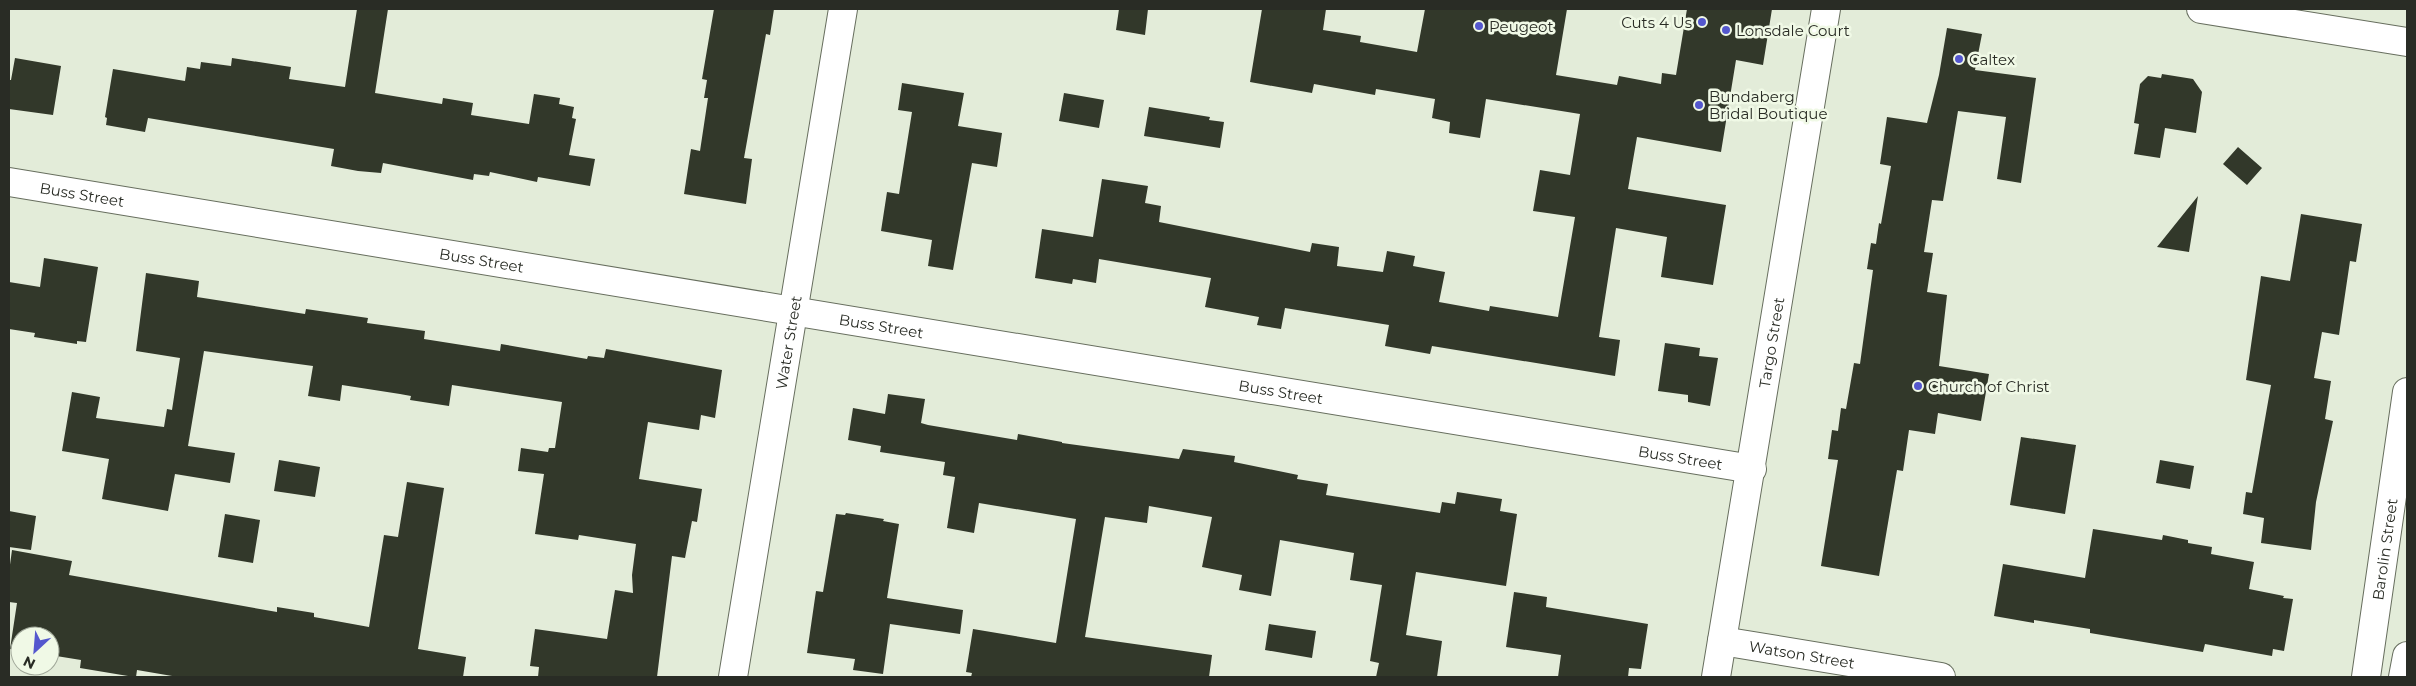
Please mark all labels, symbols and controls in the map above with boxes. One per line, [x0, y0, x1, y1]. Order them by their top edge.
place label: Cuts 4 Us [1621, 13, 1692, 32]
marker: Cuts 4 Us [1696, 16, 1708, 28]
place label: Peugeot [1489, 17, 1554, 36]
marker: Peugeot [1473, 20, 1485, 32]
place label: Lonsdale Court [1736, 21, 1850, 40]
marker: Lonsdale Court [1720, 24, 1732, 36]
place label: Caltex [1969, 50, 2015, 69]
marker: Caltex [1953, 53, 1965, 65]
place label: Bundaberg Bridal Boutique [1709, 87, 1827, 123]
marker: Bundaberg Bridal Boutique [1693, 99, 1705, 111]
street label: Buss Street [38, 178, 126, 210]
street label: Buss Street [438, 244, 525, 276]
street label: Water Street [771, 294, 805, 391]
street label: Targo Street [1754, 296, 1788, 389]
street label: Buss Street [838, 309, 925, 342]
street label: Buss Street [1237, 375, 1325, 408]
place label: Church of Christ [1928, 377, 2050, 396]
marker: Church of Christ [1912, 380, 1924, 392]
street label: Buss Street [1637, 441, 1724, 474]
street label: Barolin Street [2368, 497, 2401, 602]
north arrow [10, 626, 60, 676]
street label: Watson Street [1748, 636, 1856, 672]
text: N [20, 652, 38, 673]

